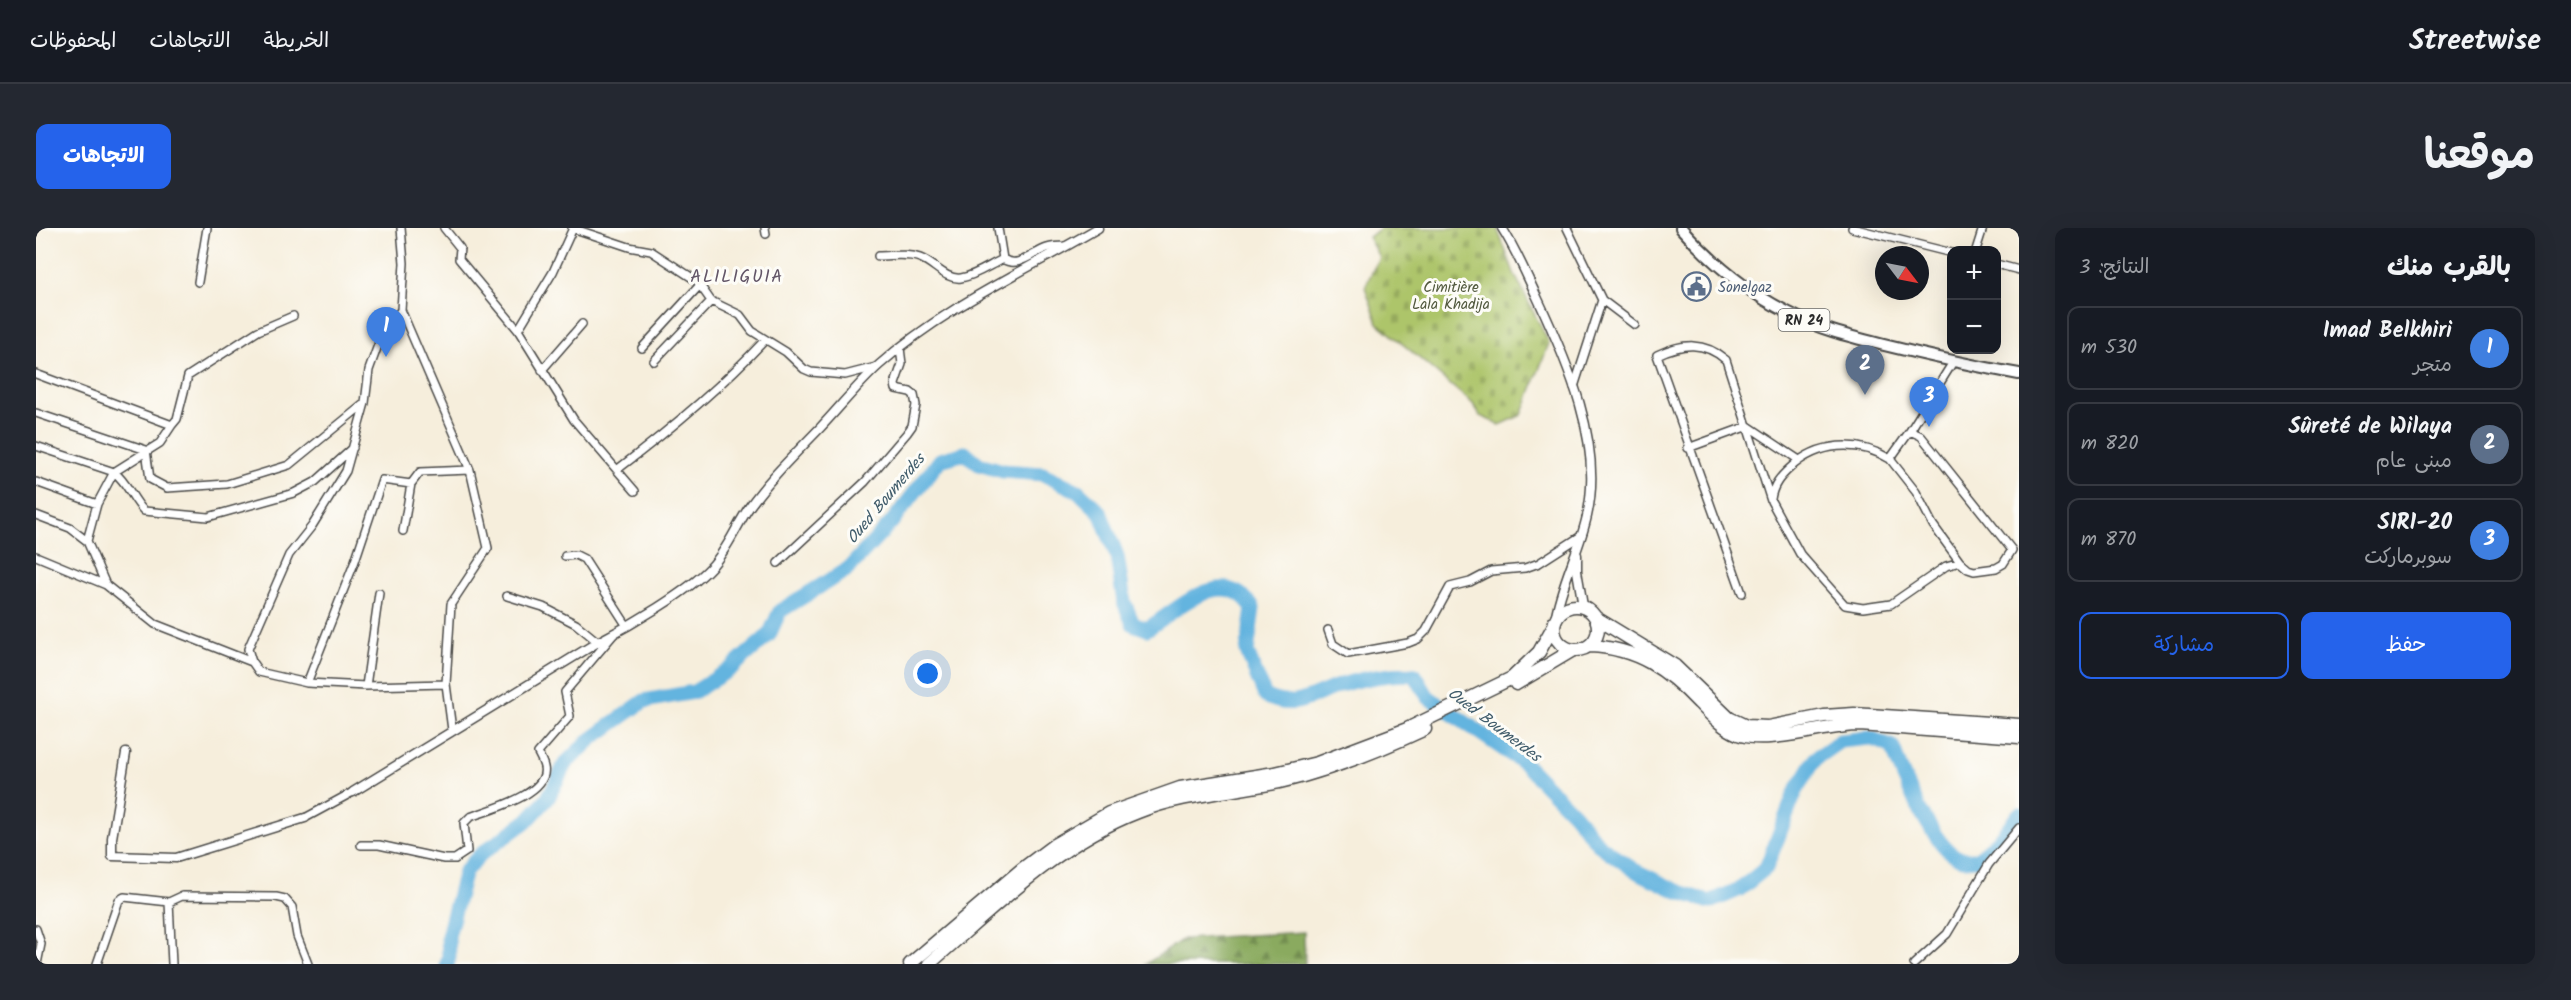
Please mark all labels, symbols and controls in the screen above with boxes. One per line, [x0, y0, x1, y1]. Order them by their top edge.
text: Streetwise [2409, 19, 2541, 64]
text: المحفوظات [30, 25, 116, 58]
text: الاتجاهات [149, 25, 231, 58]
text: الخريطة [264, 25, 329, 58]
text: موقعنا [2424, 123, 2535, 190]
button: الاتجاهات [36, 124, 171, 189]
north arrow [1875, 246, 1929, 300]
map controls [1947, 246, 2001, 354]
button: + [1947, 246, 2001, 300]
text: بالقرب منك [2387, 247, 2511, 289]
text: النتائج: 3 [2079, 252, 2150, 284]
district label: ALILIGUIA [690, 263, 784, 292]
public building icon: Sonelgaz [1681, 271, 1713, 303]
park label: Cimitière Lala Khadija [1412, 276, 1490, 317]
place label: Sonelgaz [1718, 276, 1772, 300]
button: − [1947, 300, 2001, 354]
pin: 1 [366, 308, 406, 357]
road number: RN 24 [1778, 309, 1830, 331]
text: Imad Belkhiri [2323, 314, 2452, 349]
text: 530 m [2081, 332, 2137, 364]
text: 1 [2486, 332, 2493, 364]
pin: 2 [1846, 346, 1884, 395]
text: متجر [2413, 350, 2452, 382]
pin: 3 [1910, 378, 1948, 427]
text: Sûreté de Wilaya [2288, 410, 2452, 445]
text: 820 m [2081, 428, 2139, 460]
text: 2 [2484, 428, 2495, 460]
text: مبنى عام [2375, 446, 2452, 478]
water label: Oued Boumerdes [841, 447, 933, 550]
text: S1R1-20 [2378, 506, 2452, 541]
text: 870 m [2081, 524, 2136, 556]
text: 3 [2484, 524, 2495, 556]
text: سوبرماركت [2364, 542, 2452, 574]
button: مشاركة [2079, 612, 2289, 679]
button: حفظ [2301, 612, 2511, 679]
your location [913, 659, 942, 688]
water label: Oued Boumerdes [1442, 682, 1548, 770]

